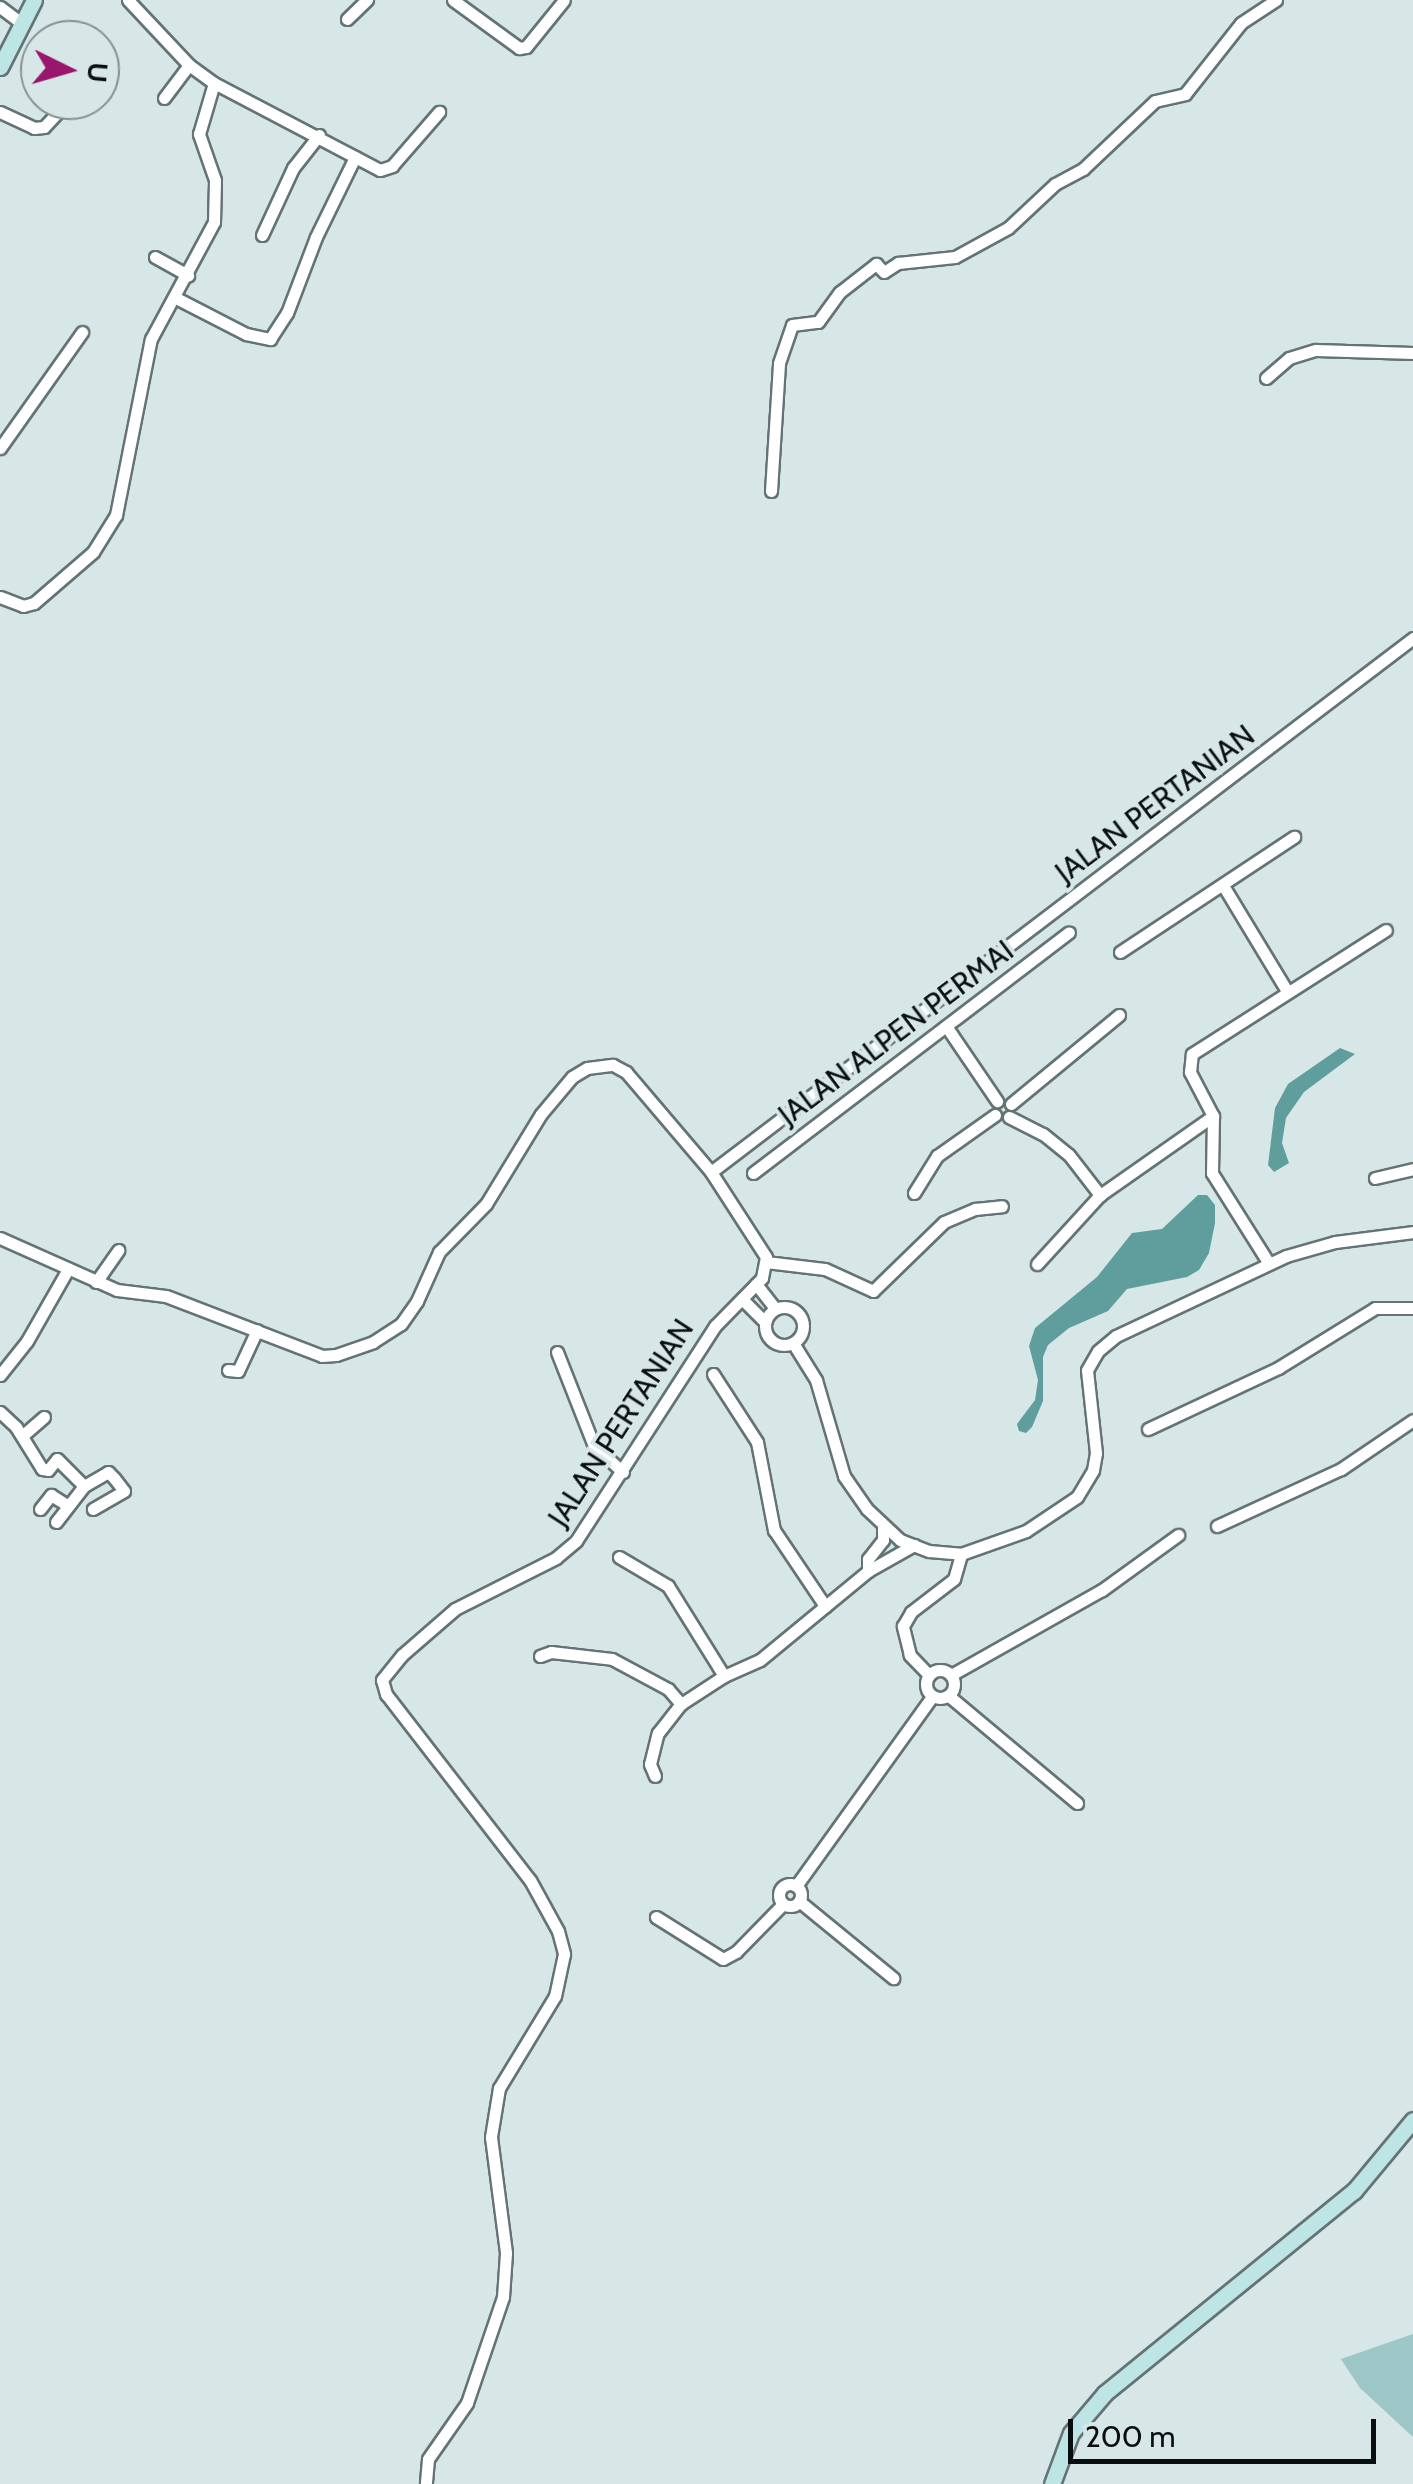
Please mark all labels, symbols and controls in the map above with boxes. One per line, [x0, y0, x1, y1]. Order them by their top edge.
north arrow [20, 20, 120, 120]
text: U [80, 61, 116, 84]
street label: JALAN PERTANIAN [1048, 717, 1262, 891]
street label: JALAN ALPEN PERMAI [771, 933, 1021, 1133]
street label: JALAN PERTANIAN [540, 1312, 702, 1534]
scale bar [1073, 2399, 1380, 2461]
text: 200 m [1085, 2418, 1176, 2455]

